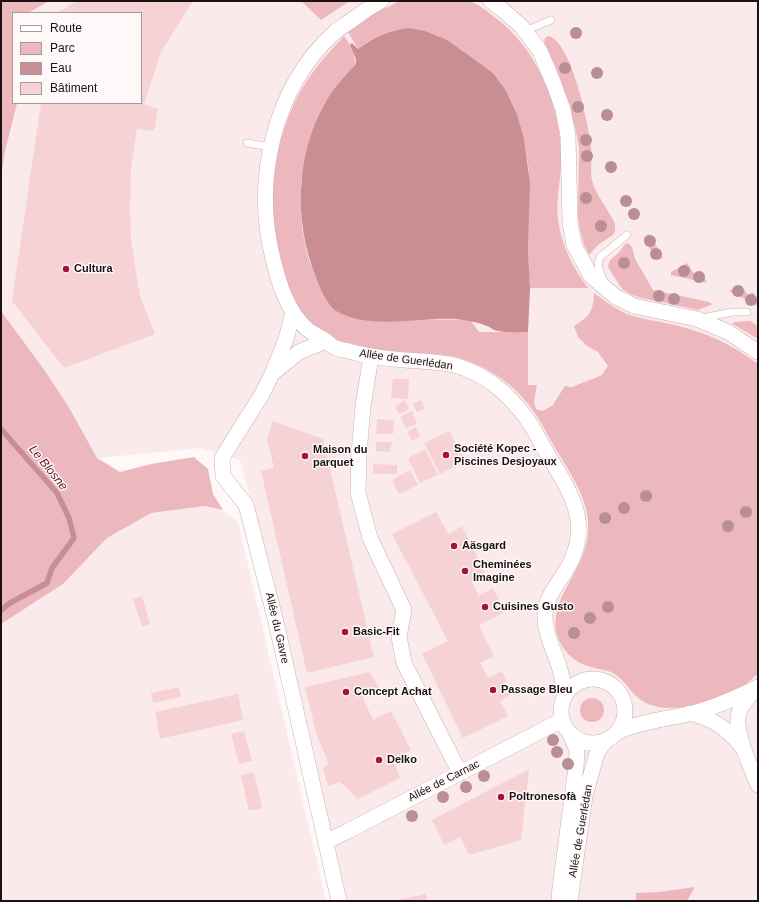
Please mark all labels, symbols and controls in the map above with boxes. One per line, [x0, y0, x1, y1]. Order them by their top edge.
legend [12, 12, 142, 104]
text: Route [50, 21, 82, 35]
text: Parc [50, 41, 75, 55]
text: Eau [50, 61, 71, 75]
text: Bâtiment [50, 81, 97, 95]
place label: Cultura [74, 262, 112, 276]
marker: Cultura [61, 264, 71, 274]
street label: Allée de Guerlédan [358, 347, 454, 373]
place label: Société Kopec - Piscines Desjoyaux [454, 442, 557, 468]
water label: Le Blosne [26, 443, 70, 493]
place label: Maison du parquet [313, 443, 367, 469]
marker: Société Kopec - Piscines Desjoyaux [441, 450, 451, 460]
marker: Maison du parquet [300, 451, 310, 461]
place label: Aäsgard [462, 539, 506, 553]
marker: Aäsgard [449, 541, 459, 551]
place label: Cheminées Imagine [473, 558, 532, 584]
marker: Cheminées Imagine [460, 566, 470, 576]
street label: Allée du Gavre [262, 591, 292, 665]
place label: Cuisines Gusto [493, 600, 574, 614]
marker: Cuisines Gusto [480, 602, 490, 612]
place label: Basic-Fit [353, 625, 399, 639]
marker: Basic-Fit [340, 627, 350, 637]
place label: Passage Bleu [501, 683, 573, 697]
place label: Concept Achat [354, 685, 432, 699]
marker: Passage Bleu [488, 685, 498, 695]
marker: Concept Achat [341, 687, 351, 697]
place label: Delko [387, 753, 417, 767]
marker: Delko [374, 755, 384, 765]
street label: Allée de Carnac [406, 757, 482, 805]
street label: Allée de Guerlédan [566, 783, 596, 879]
place label: Poltronesofà [509, 790, 576, 804]
marker: Poltronesofà [496, 792, 506, 802]

